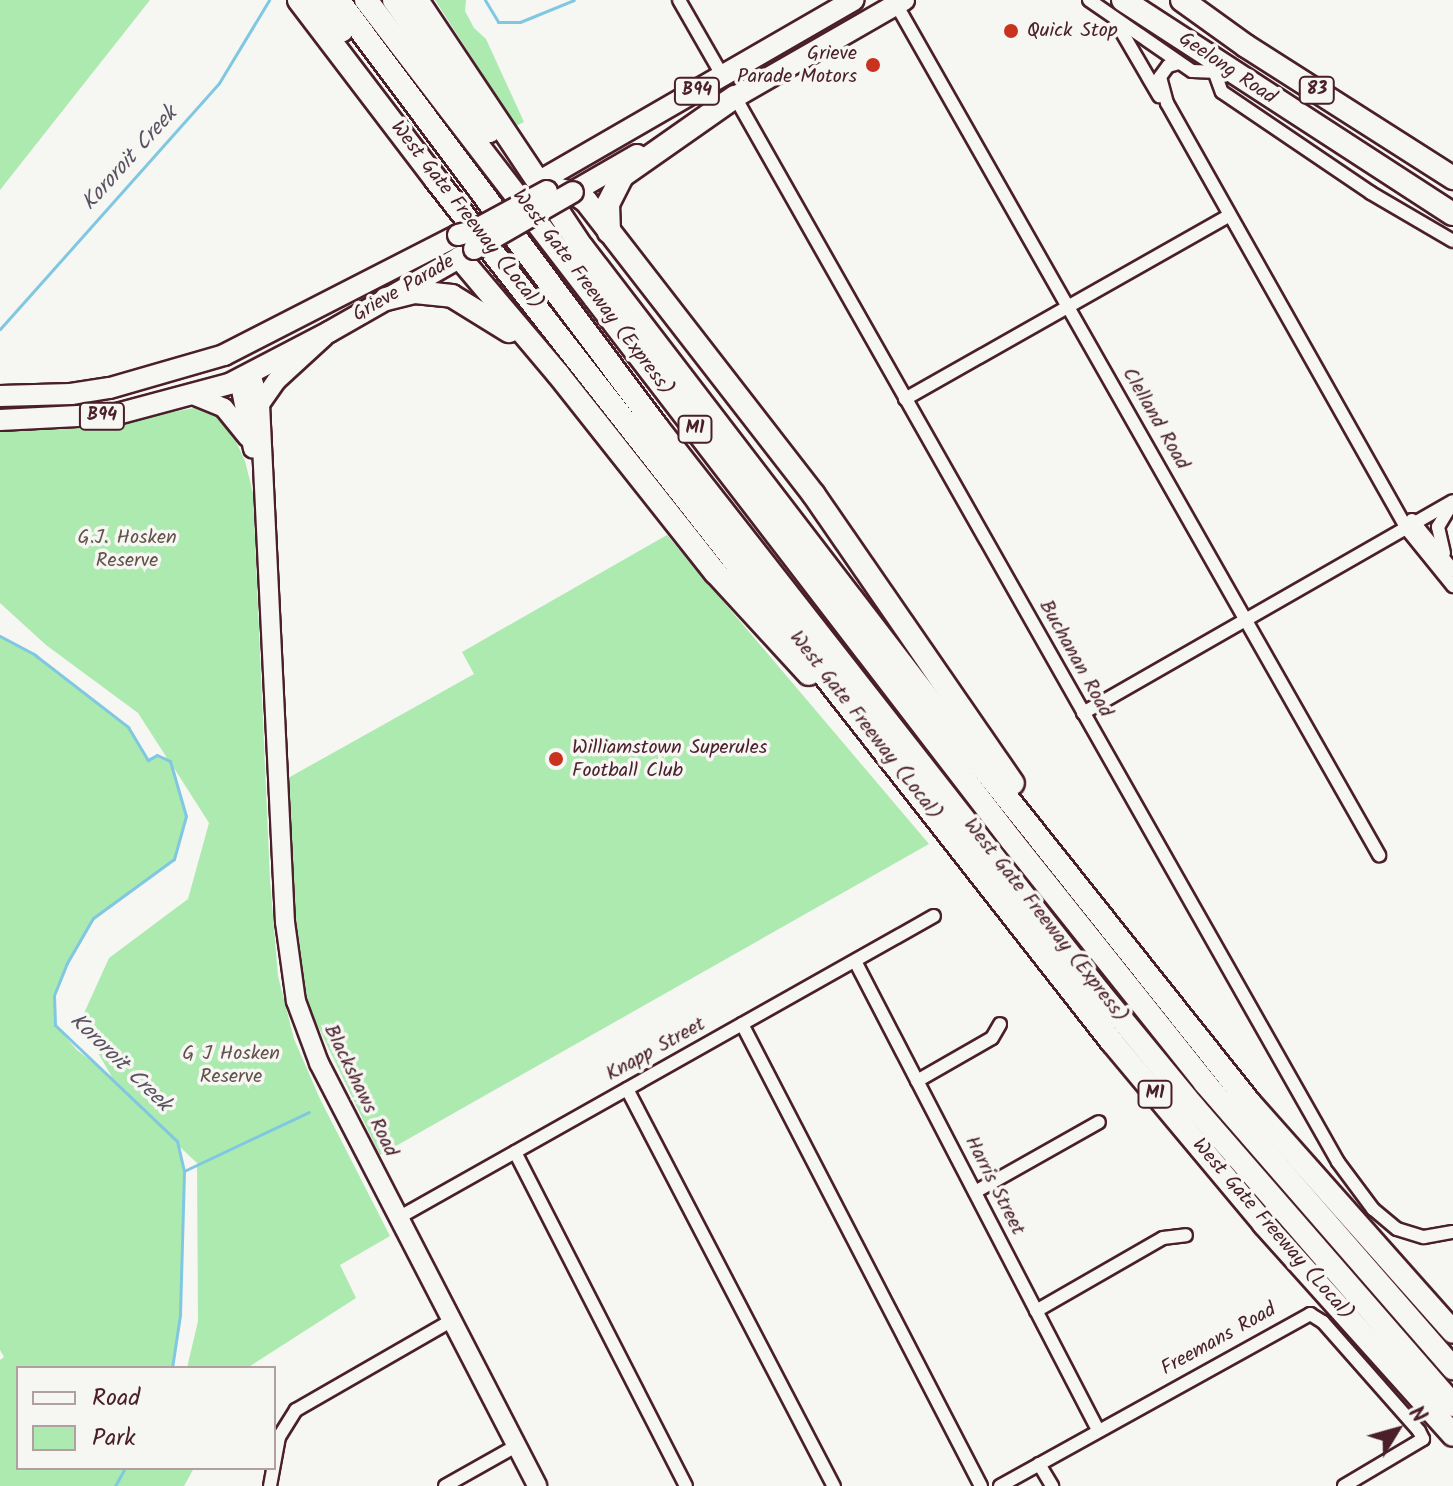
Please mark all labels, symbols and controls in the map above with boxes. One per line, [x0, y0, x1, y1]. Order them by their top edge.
place label: Quick Stop [1027, 19, 1117, 43]
marker: Quick Stop [1002, 22, 1020, 40]
street label: Geelong Road [1174, 28, 1280, 110]
place label: Grieve Parade Motors [737, 42, 857, 89]
marker: Grieve Parade Motors [864, 56, 882, 74]
road number: 83 [1297, 76, 1337, 104]
road number: B94 [673, 77, 721, 105]
water label: Kororoit Creek [76, 102, 184, 216]
street label: West Gate Freeway (Local) [385, 117, 547, 315]
street label: West Gate Freeway (Express) [506, 185, 678, 401]
street label: Grieve Parade [349, 250, 459, 328]
street label: Clelland Road [1116, 364, 1194, 474]
road number: B94 [78, 402, 126, 430]
road number: M1 [677, 415, 713, 443]
park label: G.J. Hosken Reserve [77, 526, 177, 573]
street label: Buchanan Road [1033, 596, 1117, 722]
street label: West Gate Freeway (Local) [784, 627, 946, 825]
place label: Williamstown Superules Football Club [572, 736, 767, 783]
marker: Williamstown Superules Football Club [547, 750, 565, 768]
street label: West Gate Freeway (Express) [958, 814, 1132, 1028]
water label: Kororoit Creek [64, 1008, 176, 1118]
street label: Knapp Street [602, 1013, 710, 1087]
street label: Blackshaws Road [318, 1021, 402, 1161]
park label: G J Hosken Reserve [182, 1043, 280, 1090]
road number: M1 [1137, 1080, 1173, 1108]
street label: Harris Street [959, 1132, 1029, 1240]
street label: West Gate Freeway (Local) [1186, 1134, 1358, 1326]
street label: Freemans Road [1157, 1299, 1281, 1381]
legend [16, 1366, 276, 1470]
text: Road [92, 1379, 140, 1418]
north arrow [1357, 1390, 1437, 1470]
text: N [1398, 1399, 1435, 1431]
text: Park [92, 1419, 136, 1458]

